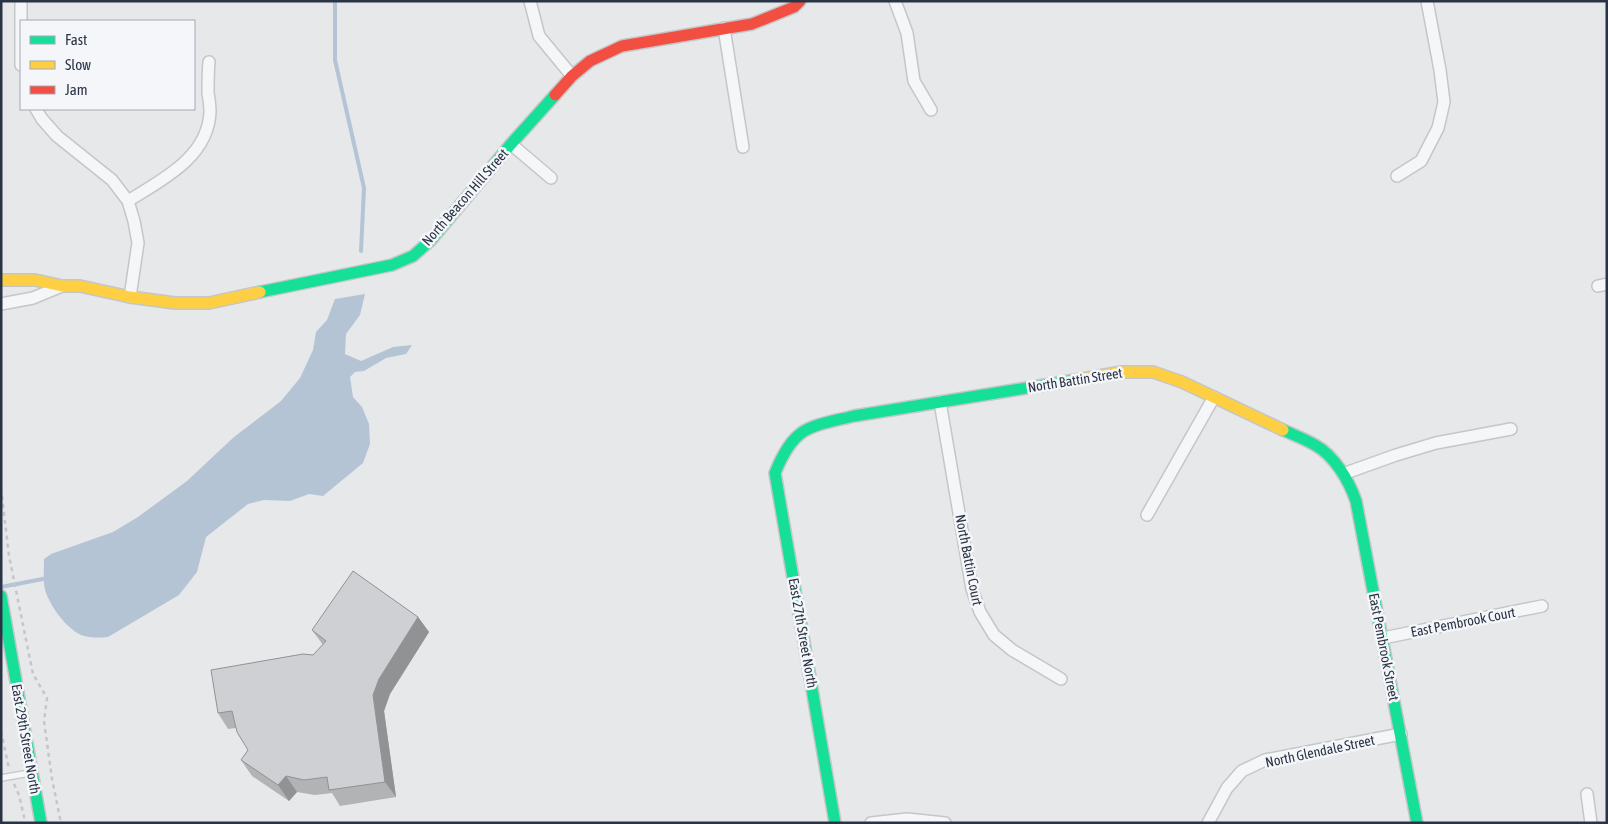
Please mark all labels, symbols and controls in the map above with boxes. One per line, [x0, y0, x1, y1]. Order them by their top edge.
legend [20, 20, 195, 110]
text: Fast [65, 31, 87, 48]
text: Slow [65, 56, 91, 73]
text: Jam [65, 81, 88, 98]
street label: North Beacon Hill Street [419, 145, 511, 249]
street label: North Battin Street [1027, 365, 1123, 395]
street label: North Battin Court [952, 513, 986, 607]
street label: East 27th Street North [785, 577, 821, 689]
street label: East Pembrook Street [1366, 592, 1402, 702]
street label: East Pembrook Court [1409, 604, 1517, 640]
street label: East 29th Street North [8, 683, 44, 795]
street label: North Glendale Street [1264, 732, 1376, 770]

